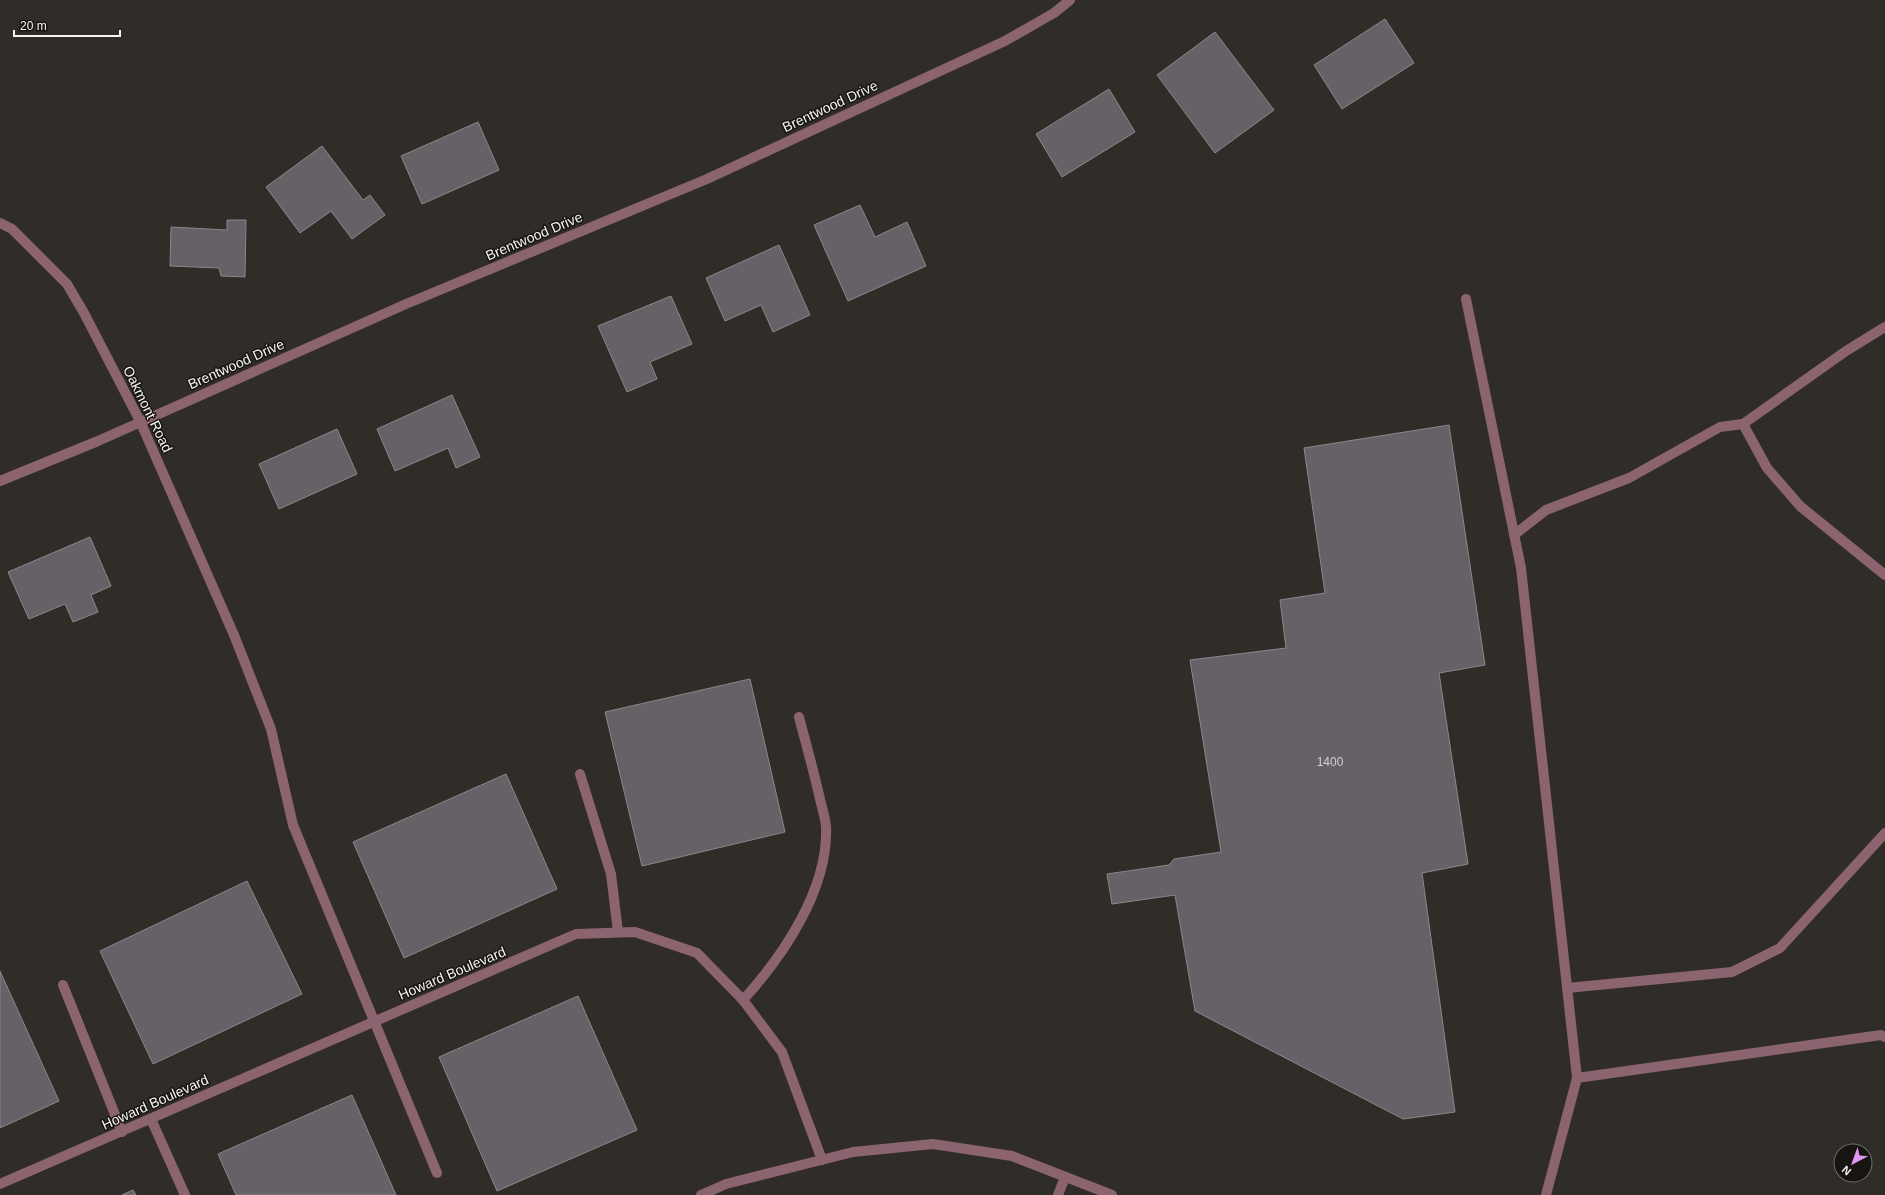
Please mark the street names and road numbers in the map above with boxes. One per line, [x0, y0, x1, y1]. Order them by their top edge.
street label: Brentwood Drive [780, 77, 880, 135]
street label: Brentwood Drive [483, 208, 585, 264]
street label: Brentwood Drive [185, 336, 287, 392]
street label: Oakmont Road [120, 363, 176, 455]
street label: Howard Boulevard [396, 943, 508, 1003]
street label: Howard Boulevard [99, 1071, 211, 1133]

